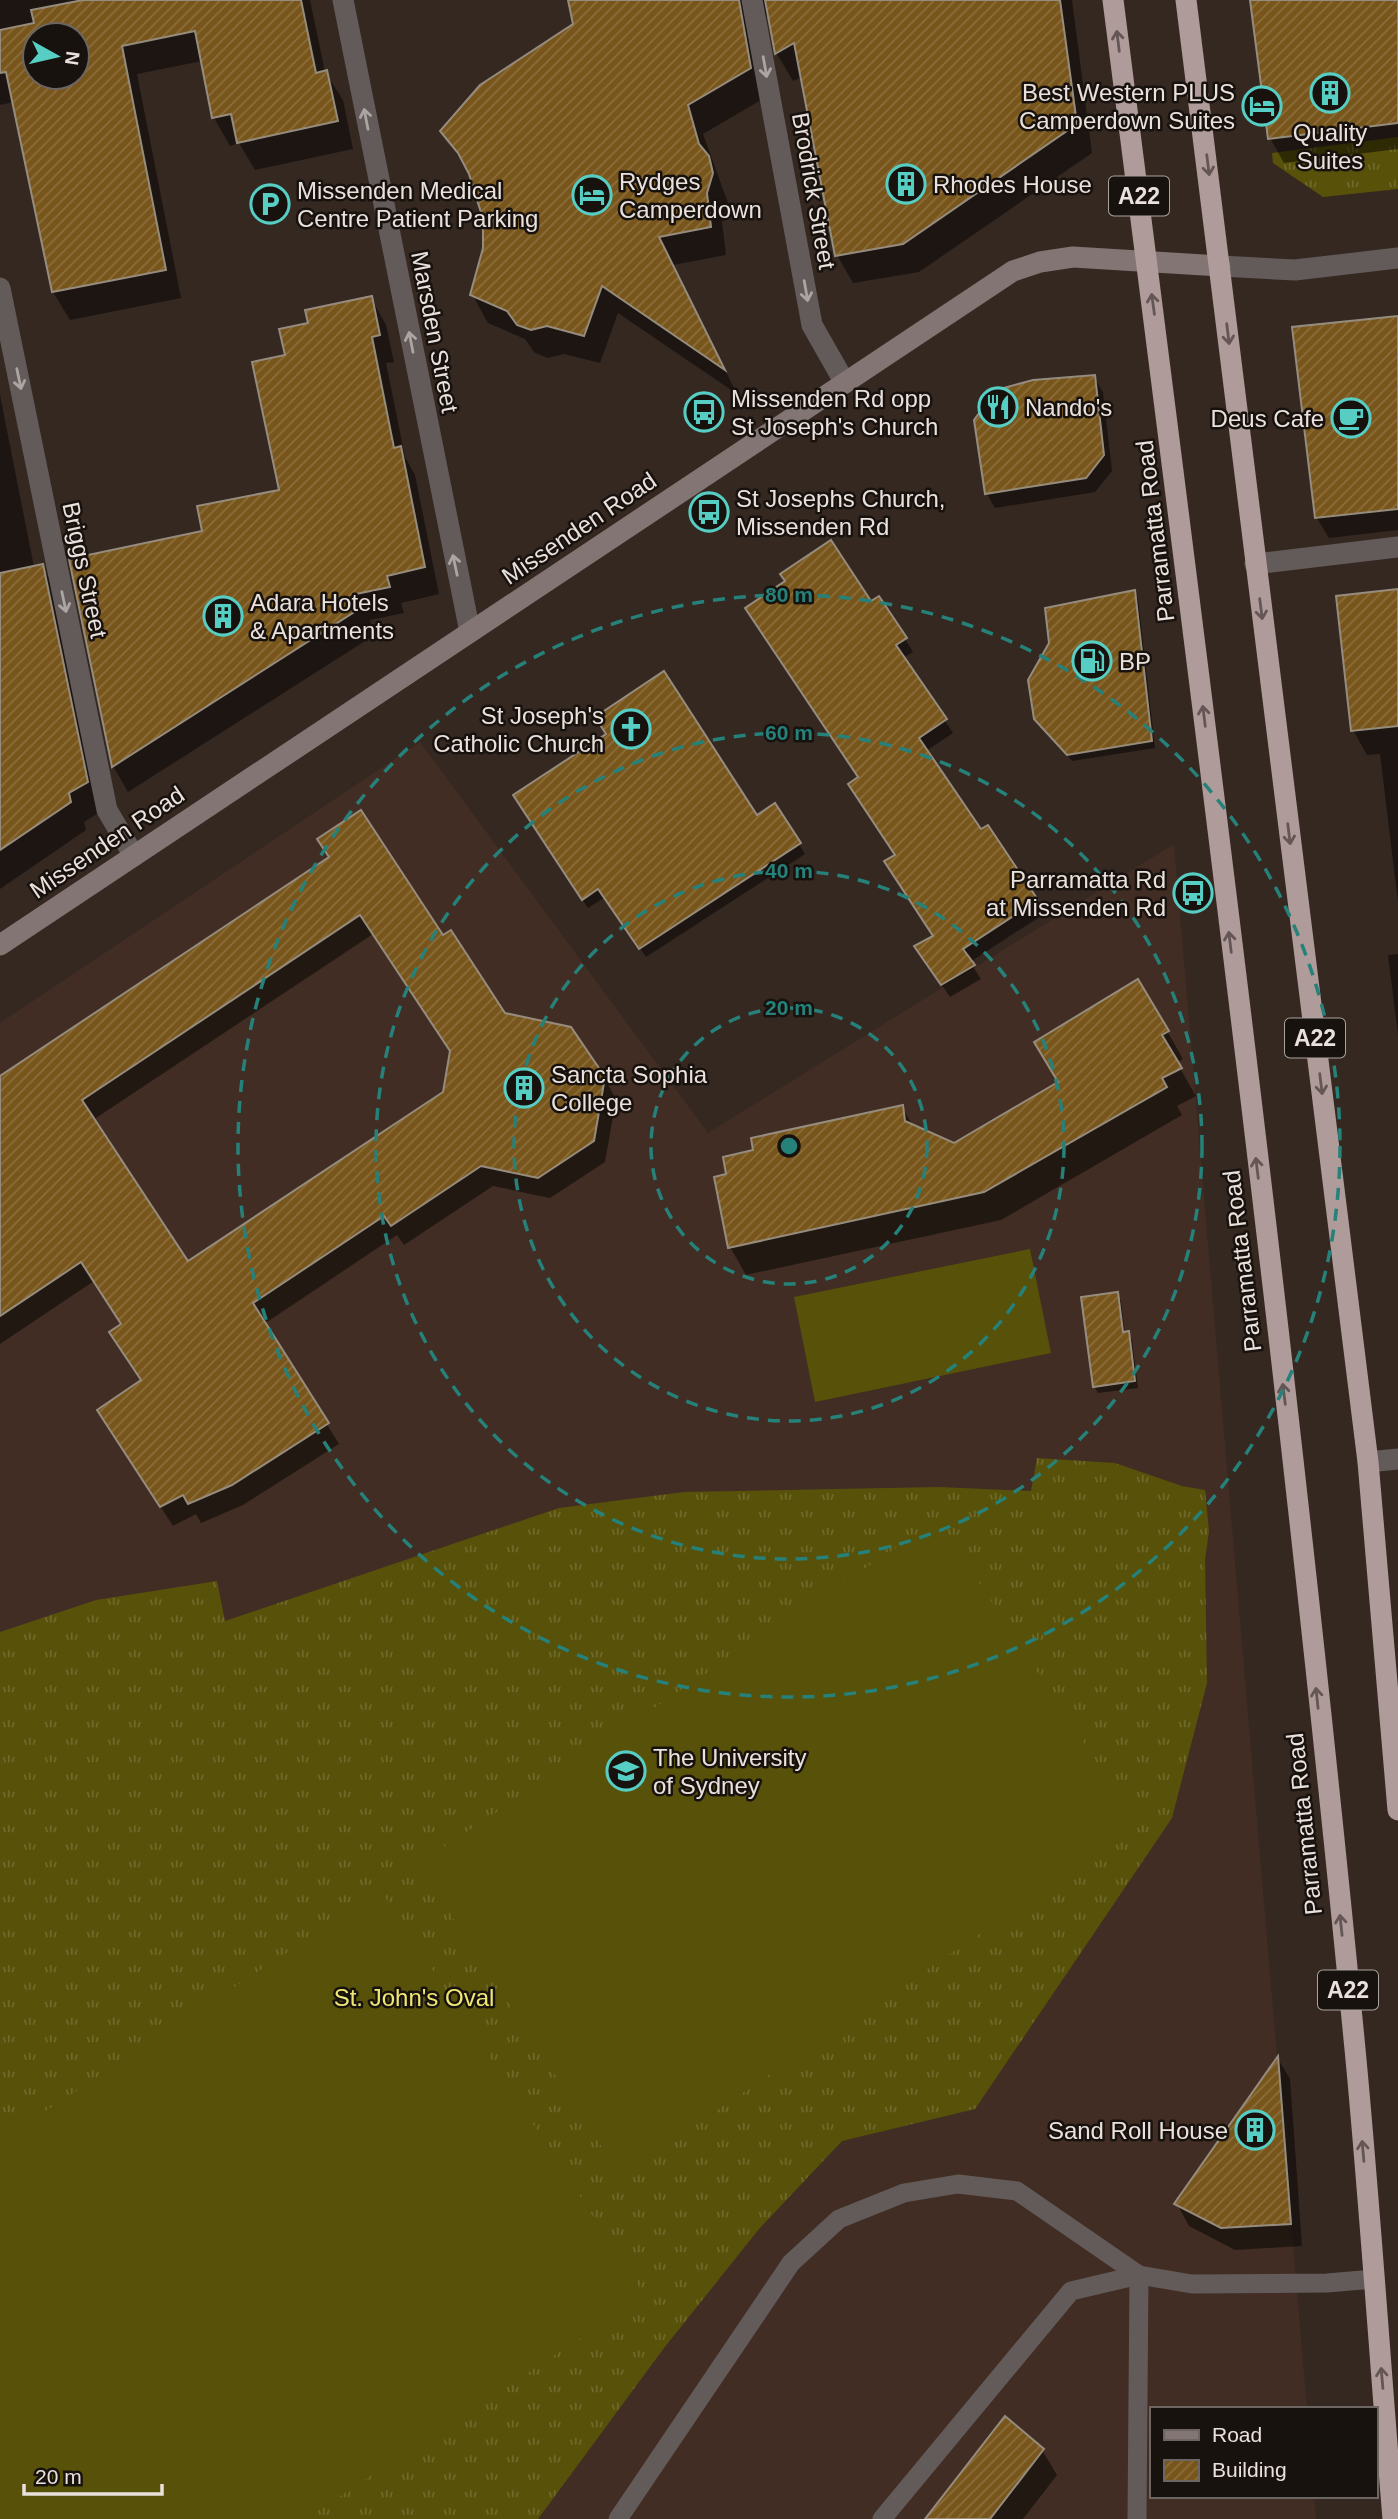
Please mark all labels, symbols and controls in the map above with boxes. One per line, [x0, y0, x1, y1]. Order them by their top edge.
north arrow [21, 21, 91, 91]
one-way arrow [1112, 31, 1125, 53]
text: N [61, 50, 84, 67]
one-way arrow [758, 55, 772, 78]
building icon: Quality Suites [1309, 72, 1351, 114]
place label: Best Western PLUS Camperdown Suites [1019, 79, 1235, 134]
hotel icon: Best Western PLUS Camperdown Suites [1241, 85, 1283, 127]
one-way arrow [359, 108, 373, 131]
street label: Brodrick Street [787, 111, 841, 272]
place label: Quality Suites [1293, 119, 1367, 174]
one-way arrow [1201, 153, 1214, 176]
building icon: Rhodes House [885, 163, 927, 205]
place label: Rydges Camperdown [619, 168, 762, 223]
place label: Rhodes House [933, 171, 1092, 198]
hotel icon: Rydges Camperdown [571, 174, 613, 216]
road number: A22 [1109, 176, 1169, 216]
place label: Missenden Medical Centre Patient Parking [297, 177, 538, 232]
parking icon: Missenden Medical Centre Patient Parking [249, 183, 291, 225]
street label: Marsden Street [406, 249, 464, 415]
one-way arrow [799, 279, 813, 302]
one-way arrow [1147, 293, 1160, 315]
one-way arrow [1222, 322, 1235, 345]
one-way arrow [403, 331, 417, 354]
one-way arrow [12, 367, 26, 390]
place label: Missenden Rd opp St Joseph's Church [731, 385, 938, 440]
restaurant icon: Nando's [977, 386, 1019, 428]
bus stop icon: Missenden Rd opp St Joseph's Church [683, 391, 725, 433]
place label: Nando's [1025, 394, 1112, 421]
cafe icon: Deus Cafe [1330, 397, 1372, 439]
place label: Deus Cafe [1211, 405, 1324, 432]
street label: Parramatta Road [1130, 439, 1180, 623]
street label: Missenden Road [497, 466, 661, 590]
place label: St Josephs Church, Missenden Rd [736, 485, 945, 540]
bus stop icon: St Josephs Church, Missenden Rd [688, 491, 730, 533]
street label: Briggs Street [57, 499, 113, 641]
one-way arrow [447, 554, 461, 577]
text: 80 m [765, 583, 813, 606]
place label: Adara Hotels & Apartments [250, 589, 394, 644]
one-way arrow [58, 590, 72, 613]
building icon: Adara Hotels & Apartments [202, 595, 244, 637]
one-way arrow [1254, 597, 1267, 620]
fuel station icon: BP [1071, 640, 1113, 682]
place label: BP [1119, 648, 1151, 675]
place label: St Joseph's Catholic Church [433, 702, 604, 757]
one-way arrow [1197, 705, 1210, 728]
church icon: St Joseph's Catholic Church [610, 708, 652, 750]
text: 60 m [765, 721, 813, 744]
street label: Missenden Road [25, 780, 189, 904]
one-way arrow [1283, 823, 1296, 845]
text: 40 m [765, 859, 813, 882]
place label: Parramatta Rd at Missenden Rd [986, 866, 1166, 921]
bus stop icon: Parramatta Rd at Missenden Rd [1172, 872, 1214, 914]
one-way arrow [1224, 931, 1237, 954]
text: 20 m [765, 996, 813, 1019]
road number: A22 [1285, 1018, 1345, 1058]
place label: Sancta Sophia College [551, 1061, 708, 1116]
building icon: Sancta Sophia College [503, 1067, 545, 1109]
one-way arrow [1314, 1073, 1327, 1095]
centre of rings [777, 1134, 801, 1158]
one-way arrow [1251, 1157, 1264, 1180]
street label: Parramatta Road [1217, 1169, 1267, 1353]
one-way arrow [1277, 1383, 1290, 1406]
one-way arrow [1310, 1687, 1323, 1710]
street label: Parramatta Road [1281, 1732, 1327, 1916]
place label: The University of Sydney [653, 1744, 806, 1799]
school or university icon: The University of Sydney [605, 1750, 647, 1792]
one-way arrow [1335, 1914, 1348, 1936]
road number: A22 [1318, 1970, 1378, 2010]
park label: St. John's Oval [334, 1984, 494, 2011]
building icon: Sand Roll House [1234, 2109, 1276, 2151]
place label: Sand Roll House [1048, 2117, 1228, 2144]
one-way arrow [1356, 2140, 1369, 2163]
one-way arrow [1375, 2367, 1388, 2390]
legend [1150, 2407, 1377, 2498]
text: Road [1212, 2423, 1262, 2446]
scale bar [24, 2452, 163, 2496]
text: Building [1212, 2458, 1287, 2481]
text: 20 m [35, 2465, 82, 2488]

